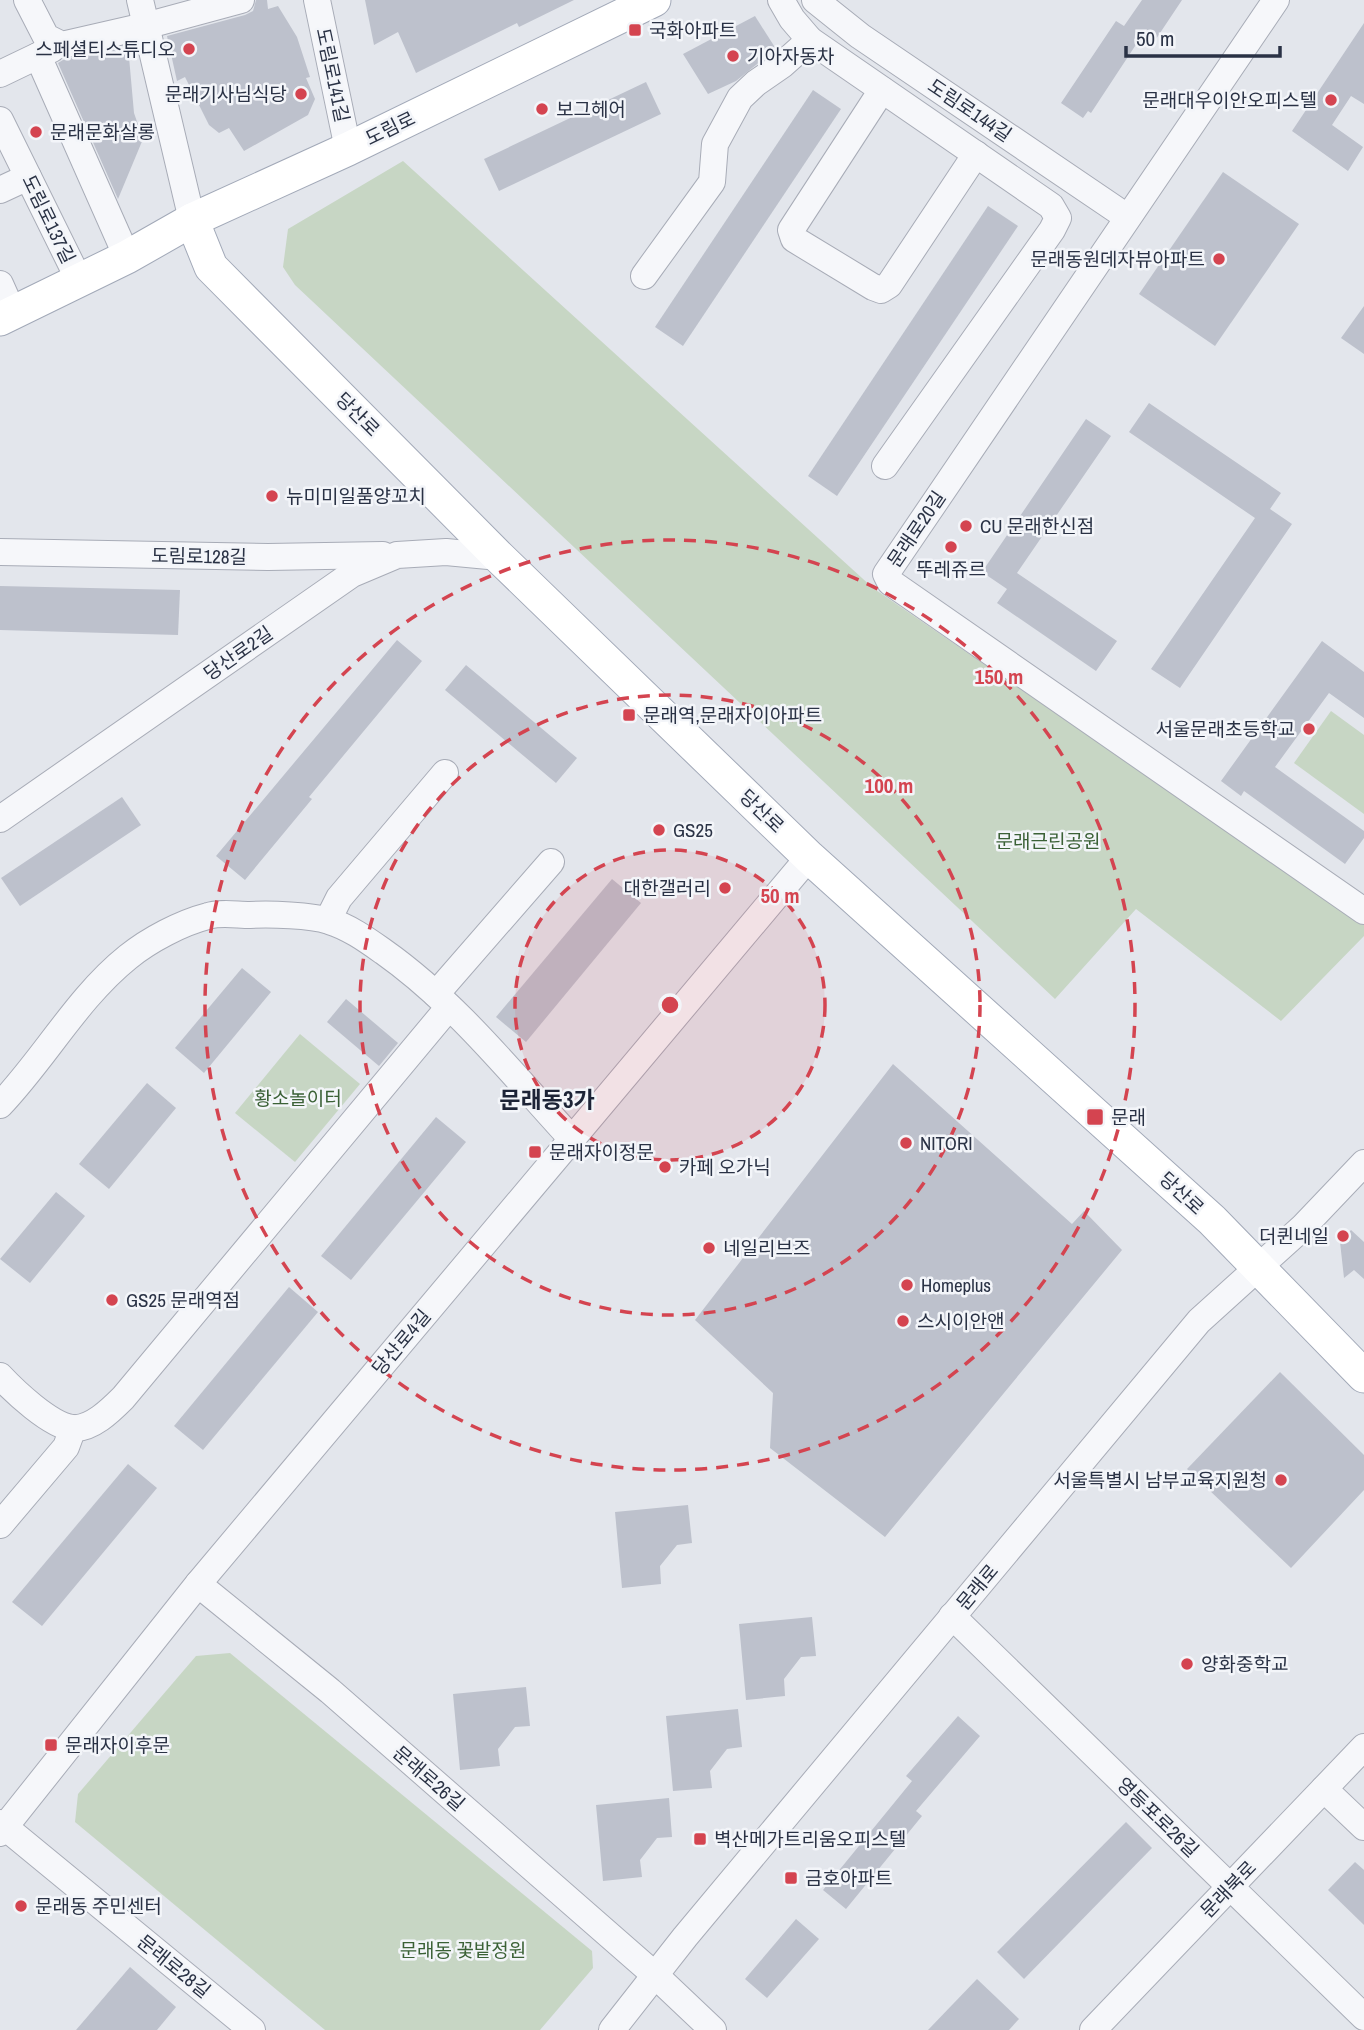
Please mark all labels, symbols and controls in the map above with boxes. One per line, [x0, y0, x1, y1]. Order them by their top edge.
scale bar [1126, 14, 1280, 58]
place label: 국화아파트 [649, 17, 736, 43]
marker: 국화아파트 [627, 22, 643, 38]
text: 50 m [1136, 24, 1174, 53]
street label: 도림로141길 [310, 25, 356, 125]
place label: 스페셜티스튜디오 [35, 36, 175, 62]
marker: 스페셜티스튜디오 [181, 41, 197, 57]
place label: 기아자동차 [747, 43, 834, 69]
marker: 기아자동차 [725, 48, 741, 64]
street label: 도림로144길 [923, 72, 1017, 148]
place label: 문래기사님식당 [165, 81, 287, 107]
marker: 문래기사님식당 [293, 86, 309, 102]
place label: 문래대우이안오피스텔 [1142, 87, 1317, 113]
marker: 문래대우이안오피스텔 [1323, 92, 1339, 108]
place label: 보그헤어 [556, 96, 626, 122]
marker: 보그헤어 [534, 101, 550, 117]
street label: 도림로 [361, 105, 419, 151]
place label: 문래문화살롱 [50, 119, 155, 145]
marker: 문래문화살롱 [28, 124, 44, 140]
street label: 도림로137길 [16, 170, 82, 268]
place label: 문래동원데자뷰아파트 [1030, 246, 1205, 272]
marker: 문래동원데자뷰아파트 [1211, 251, 1227, 267]
street label: 당산로 [330, 386, 386, 442]
place label: 뉴미미일품양꼬치 [286, 483, 426, 509]
street label: 문래로20길 [881, 486, 951, 572]
marker: 뉴미미일품양꼬치 [264, 488, 280, 504]
place label: CU 문래한신점 [980, 513, 1094, 539]
marker: CU 문래한신점 [958, 518, 974, 534]
marker: 뚜레쥬르 [943, 539, 959, 555]
street label: 도림로128길 [151, 542, 247, 570]
place label: 뚜레쥬르 [916, 556, 986, 582]
street label: 당산로2길 [198, 620, 278, 686]
text: 150 m [975, 662, 1023, 691]
place label: 문래역,문래자이아파트 [643, 702, 822, 728]
marker: 문래역,문래자이아파트 [621, 707, 637, 723]
place label: 서울문래초등학교 [1155, 716, 1295, 742]
marker: 서울문래초등학교 [1301, 721, 1317, 737]
text: 100 m [865, 771, 913, 800]
street label: 당산로 [734, 783, 790, 839]
place label: GS25 [673, 817, 713, 843]
marker: GS25 [651, 822, 667, 838]
park label: 문래근린공원 [996, 828, 1100, 854]
place label: 대한갤러리 [624, 875, 711, 901]
marker: 대한갤러리 [717, 880, 733, 896]
text: 50 m [760, 881, 800, 910]
centre of rings [658, 993, 682, 1017]
district label: 문래동3가 [499, 1084, 595, 1115]
park label: 황소놀이터 [254, 1085, 342, 1111]
place label: 문래 [1111, 1104, 1146, 1130]
marker: 문래 [1085, 1107, 1105, 1127]
place label: NITORI [920, 1130, 973, 1156]
marker: NITORI [898, 1135, 914, 1151]
place label: 문래자이정문 [549, 1139, 654, 1165]
marker: 문래자이정문 [527, 1144, 543, 1160]
place label: 카페 오가닉 [679, 1154, 771, 1180]
marker: 카페 오가닉 [657, 1159, 673, 1175]
street label: 당산로 [1154, 1166, 1210, 1220]
place label: 더퀸네일 [1259, 1223, 1329, 1249]
marker: 더퀸네일 [1335, 1228, 1351, 1244]
place label: 네일리브즈 [723, 1235, 810, 1261]
marker: 네일리브즈 [701, 1240, 717, 1256]
place label: Homeplus [921, 1272, 991, 1298]
marker: Homeplus [899, 1277, 915, 1293]
place label: GS25 문래역점 [126, 1287, 240, 1313]
marker: GS25 문래역점 [104, 1292, 120, 1308]
street label: 당산로4길 [366, 1304, 436, 1380]
place label: 스시이안앤 [917, 1308, 1004, 1334]
marker: 스시이안앤 [895, 1313, 911, 1329]
place label: 서울특별시 남부교육지원청 [1053, 1467, 1267, 1493]
marker: 서울특별시 남부교육지원청 [1273, 1472, 1289, 1488]
street label: 문래로 [950, 1559, 1004, 1615]
place label: 양화중학교 [1201, 1651, 1288, 1677]
marker: 양화중학교 [1179, 1656, 1195, 1672]
place label: 문래자이후문 [65, 1732, 170, 1758]
marker: 문래자이후문 [43, 1737, 59, 1753]
street label: 문래로26길 [388, 1740, 470, 1816]
street label: 영등포로26길 [1111, 1771, 1205, 1863]
place label: 벽산메가트리움오피스텔 [714, 1826, 906, 1852]
marker: 벽산메가트리움오피스텔 [692, 1831, 708, 1847]
street label: 문래북로 [1194, 1855, 1262, 1923]
place label: 금호아파트 [805, 1865, 892, 1891]
marker: 금호아파트 [783, 1870, 799, 1886]
place label: 문래동 주민센터 [35, 1893, 162, 1919]
marker: 문래동 주민센터 [13, 1898, 29, 1914]
street label: 문래로28길 [132, 1928, 216, 2004]
park label: 문래동 꽃밭정원 [400, 1937, 526, 1963]

